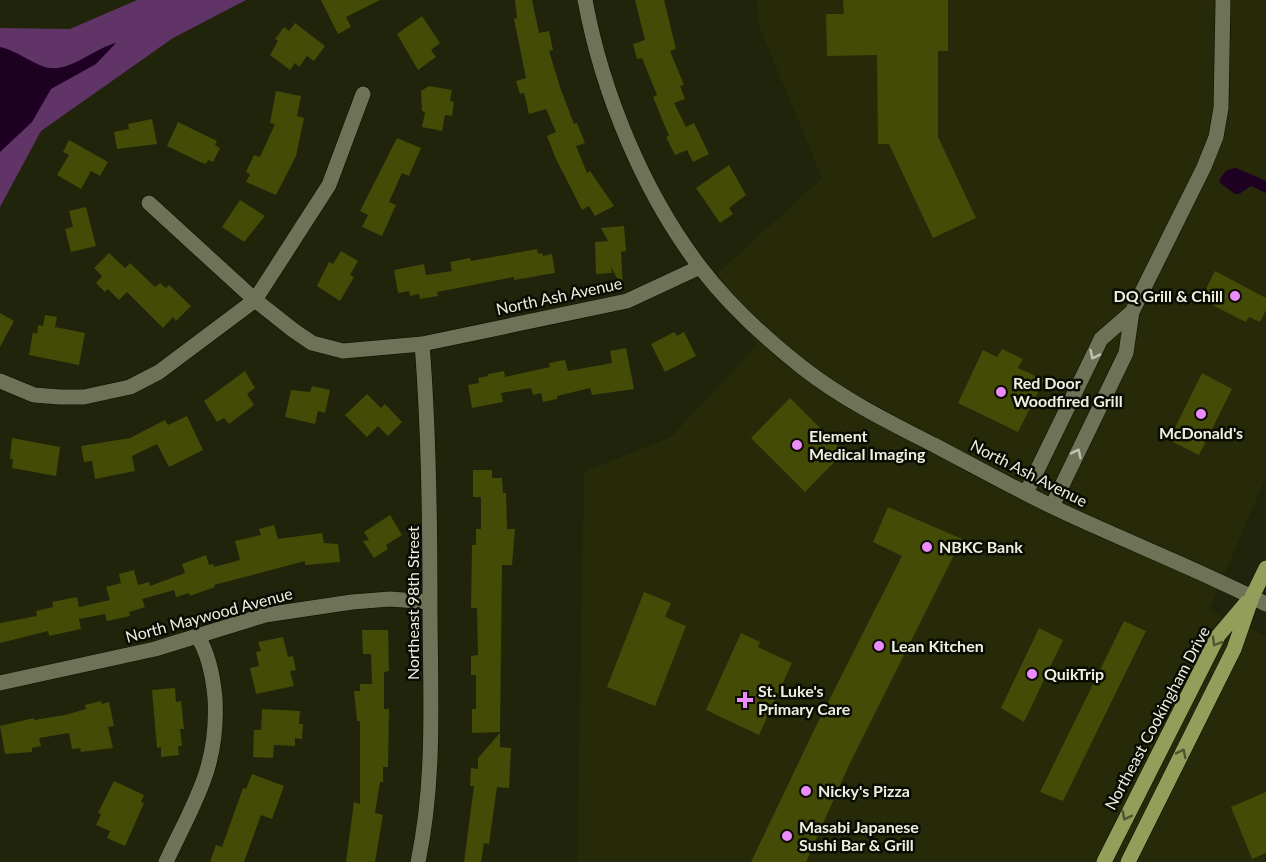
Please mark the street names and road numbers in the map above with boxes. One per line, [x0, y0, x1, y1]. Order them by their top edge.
street label: North Ash Avenue [494, 273, 624, 318]
street label: North Ash Avenue [968, 435, 1091, 510]
street label: Northeast 98th Street [403, 526, 422, 680]
street label: North Maywood Avenue [123, 583, 295, 646]
street label: Northeast Cookingham Drive [1100, 623, 1213, 813]

